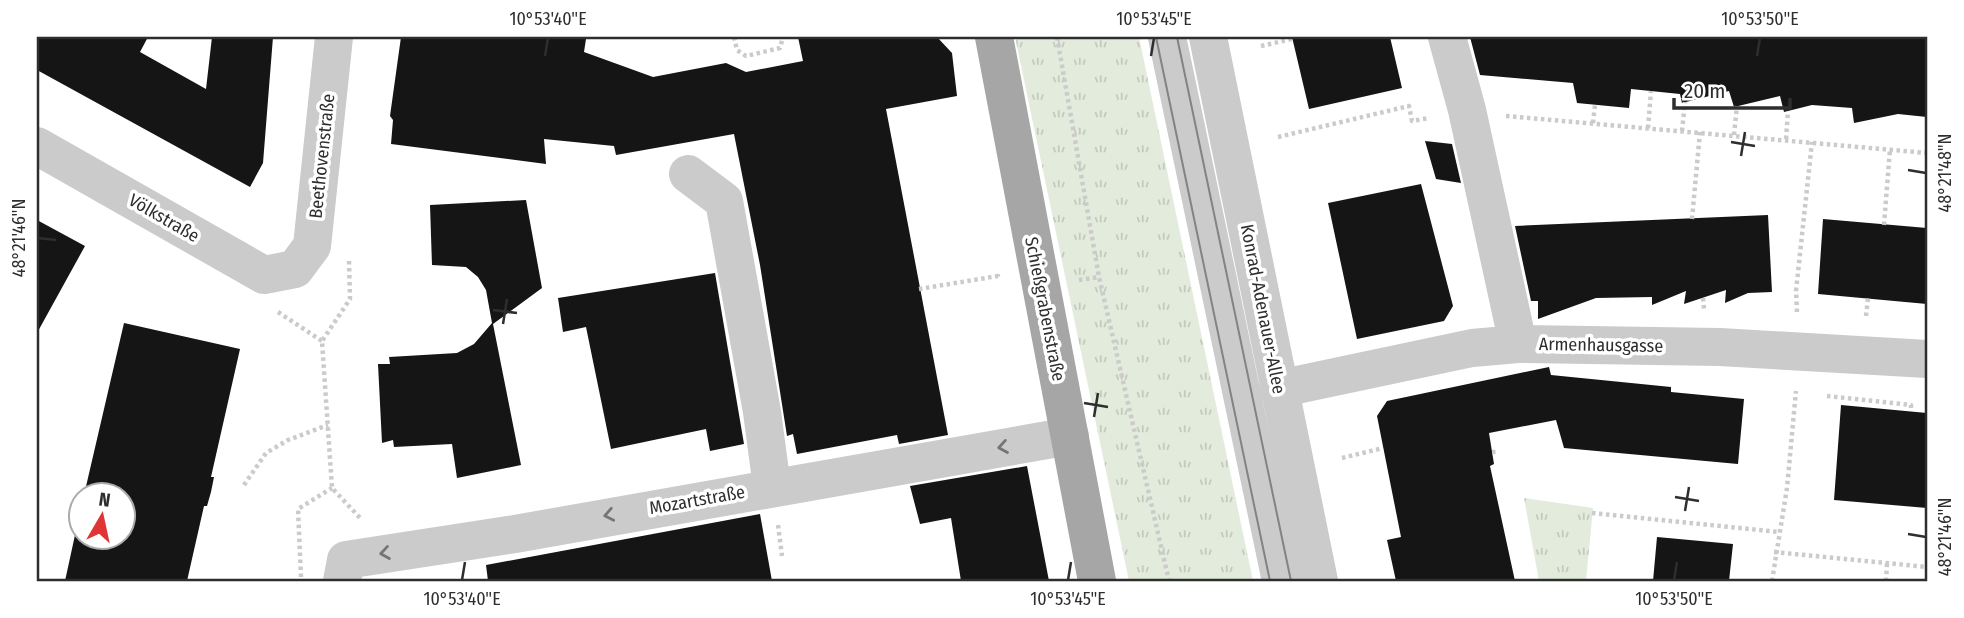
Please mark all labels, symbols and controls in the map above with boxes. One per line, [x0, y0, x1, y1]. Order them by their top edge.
text: 10°53'40"E [509, 8, 587, 30]
text: 10°53'45"E [1116, 8, 1192, 30]
text: 10°53'50"E [1721, 8, 1799, 30]
scale bar [1674, 66, 1789, 110]
text: 20 m [1684, 78, 1725, 104]
street label: Beethovenstraße [305, 92, 340, 219]
text: 48°21'48"N [1934, 134, 1956, 212]
street label: Völkstraße [125, 189, 203, 247]
text: 48°21'46"N [8, 199, 30, 277]
street label: Konrad-Adenauer-Allee [1236, 222, 1290, 396]
street label: Schießgrabenstraße [1020, 235, 1070, 383]
street label: Armenhausgasse [1539, 333, 1663, 357]
one-way arrow [997, 439, 1008, 454]
street label: Mozartstraße [647, 481, 747, 519]
north arrow [66, 482, 136, 552]
text: N [97, 487, 112, 512]
text: 48°21'46"N [1934, 498, 1956, 576]
one-way arrow [603, 507, 615, 522]
one-way arrow [379, 545, 391, 560]
text: 10°53'40"E [423, 588, 501, 610]
text: 10°53'45"E [1030, 588, 1106, 610]
text: 10°53'50"E [1635, 588, 1713, 610]

